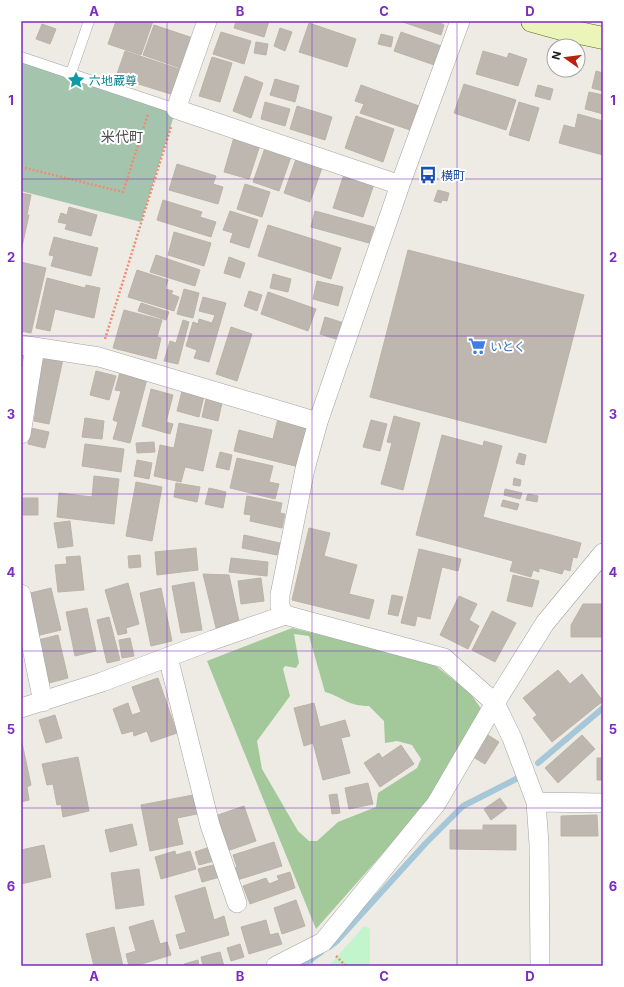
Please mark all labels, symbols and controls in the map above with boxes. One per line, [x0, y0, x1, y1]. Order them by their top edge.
text: A [89, 3, 99, 19]
text: B [236, 3, 245, 19]
text: C [379, 3, 389, 19]
text: D [525, 3, 535, 19]
north arrow [546, 38, 586, 78]
text: N [548, 50, 564, 61]
place icon: 六地蔵尊 [66, 70, 86, 90]
place label: 六地蔵尊 [89, 73, 137, 88]
text: 1 [8, 92, 14, 108]
text: 1 [610, 92, 616, 108]
district label: 米代町 [101, 128, 143, 145]
bus stop icon: 横町 [418, 165, 438, 185]
place label: 横町 [441, 168, 465, 183]
text: 2 [7, 249, 15, 265]
text: 2 [609, 249, 617, 265]
supermarket icon: いとく [467, 336, 487, 356]
place label: いとく [490, 339, 526, 354]
text: 3 [7, 406, 15, 422]
text: 3 [609, 406, 617, 422]
text: 4 [7, 564, 16, 580]
text: 4 [609, 564, 618, 580]
text: 5 [7, 721, 15, 737]
text: 5 [609, 721, 617, 737]
text: 6 [7, 878, 15, 894]
text: 6 [609, 878, 617, 894]
text: A [89, 968, 99, 984]
text: B [236, 968, 245, 984]
text: C [379, 968, 389, 984]
text: D [525, 968, 535, 984]

